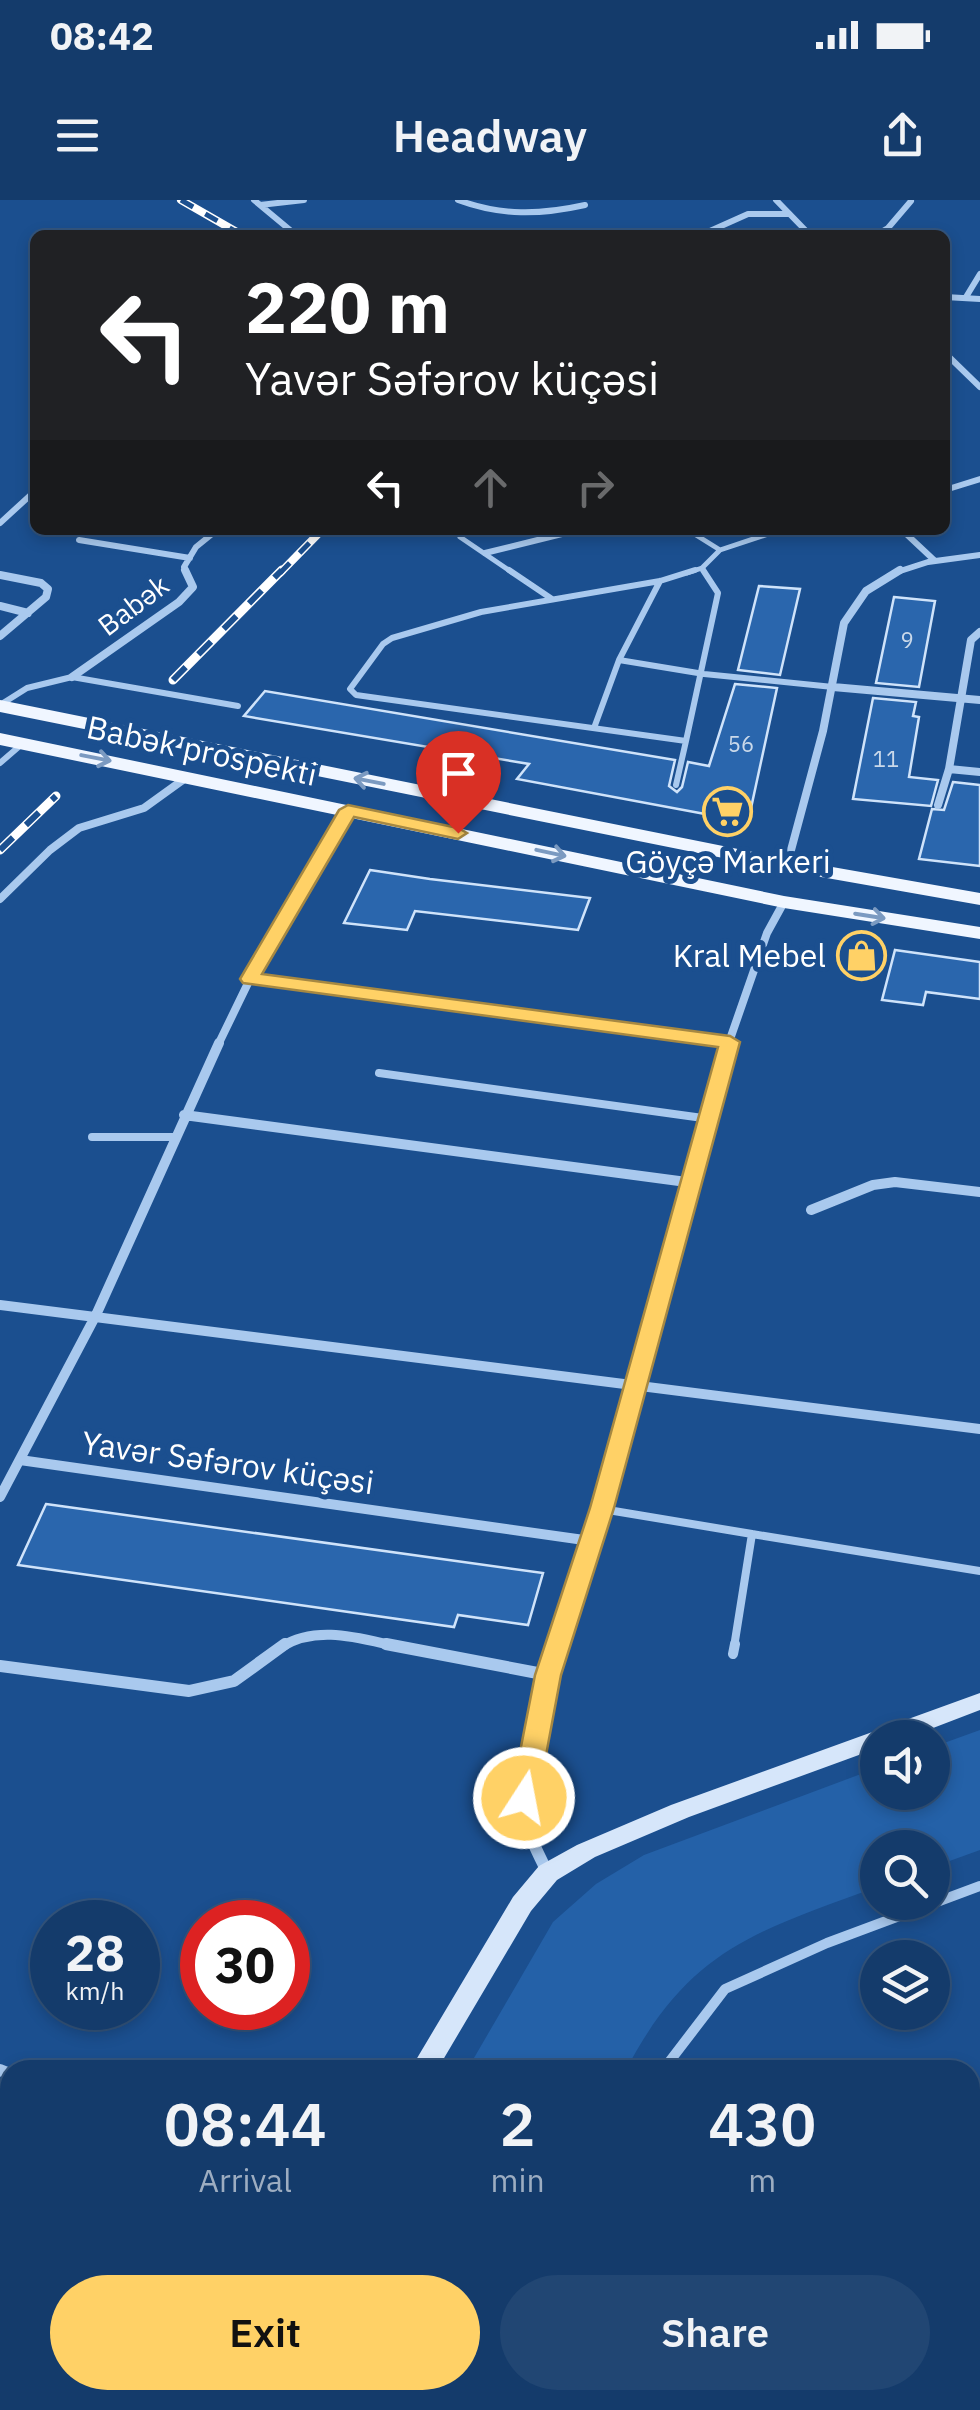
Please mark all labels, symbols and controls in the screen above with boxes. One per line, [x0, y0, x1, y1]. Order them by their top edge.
text: 08:42 [50, 11, 154, 60]
text: Headway [393, 106, 587, 164]
icon: menu [50, 108, 105, 163]
icon: share [875, 108, 930, 163]
text: 220 m [245, 261, 450, 352]
icon: left [80, 270, 210, 400]
text: Yavər Səfərov küçəsi [245, 349, 659, 407]
icon: left [358, 460, 413, 515]
icon: ahead [463, 460, 518, 515]
icon: right [568, 460, 623, 515]
street label: Babək [90, 566, 176, 644]
house number: 9 [900, 625, 914, 654]
street label: Babək prospekti [83, 705, 321, 795]
house number: 56 [728, 729, 754, 758]
pin [416, 731, 501, 834]
house number: 11 [873, 744, 899, 773]
icon: arrive [431, 746, 486, 801]
one-way arrow [79, 750, 111, 769]
one-way arrow [354, 771, 386, 790]
supermarket icon: Göyçə Markeri [702, 785, 754, 837]
place label: Göyçə Markeri [625, 840, 831, 882]
one-way arrow [534, 844, 566, 863]
one-way arrow [853, 907, 885, 926]
shop icon: Kral Mebel [835, 929, 887, 981]
place label: Kral Mebel [673, 934, 826, 976]
street label: Yavər Səfərov küçəsi [79, 1421, 377, 1503]
map controls [860, 1720, 950, 2030]
button: sound [860, 1720, 950, 1810]
position arrow [472, 1746, 576, 1850]
button: search [860, 1830, 950, 1920]
speed limit sign: 30 [180, 1900, 310, 2030]
text: 28 [65, 1920, 125, 1985]
button: layers [860, 1940, 950, 2030]
text: km/h [66, 1974, 124, 2007]
text: 08:44 [164, 2084, 327, 2163]
text: 2 [500, 2084, 536, 2163]
text: 430 [708, 2084, 816, 2163]
text: Arrival [199, 2159, 292, 2201]
text: min [490, 2159, 545, 2201]
text: m [748, 2159, 776, 2201]
button: Exit [50, 2275, 480, 2390]
button: Share [500, 2275, 930, 2390]

